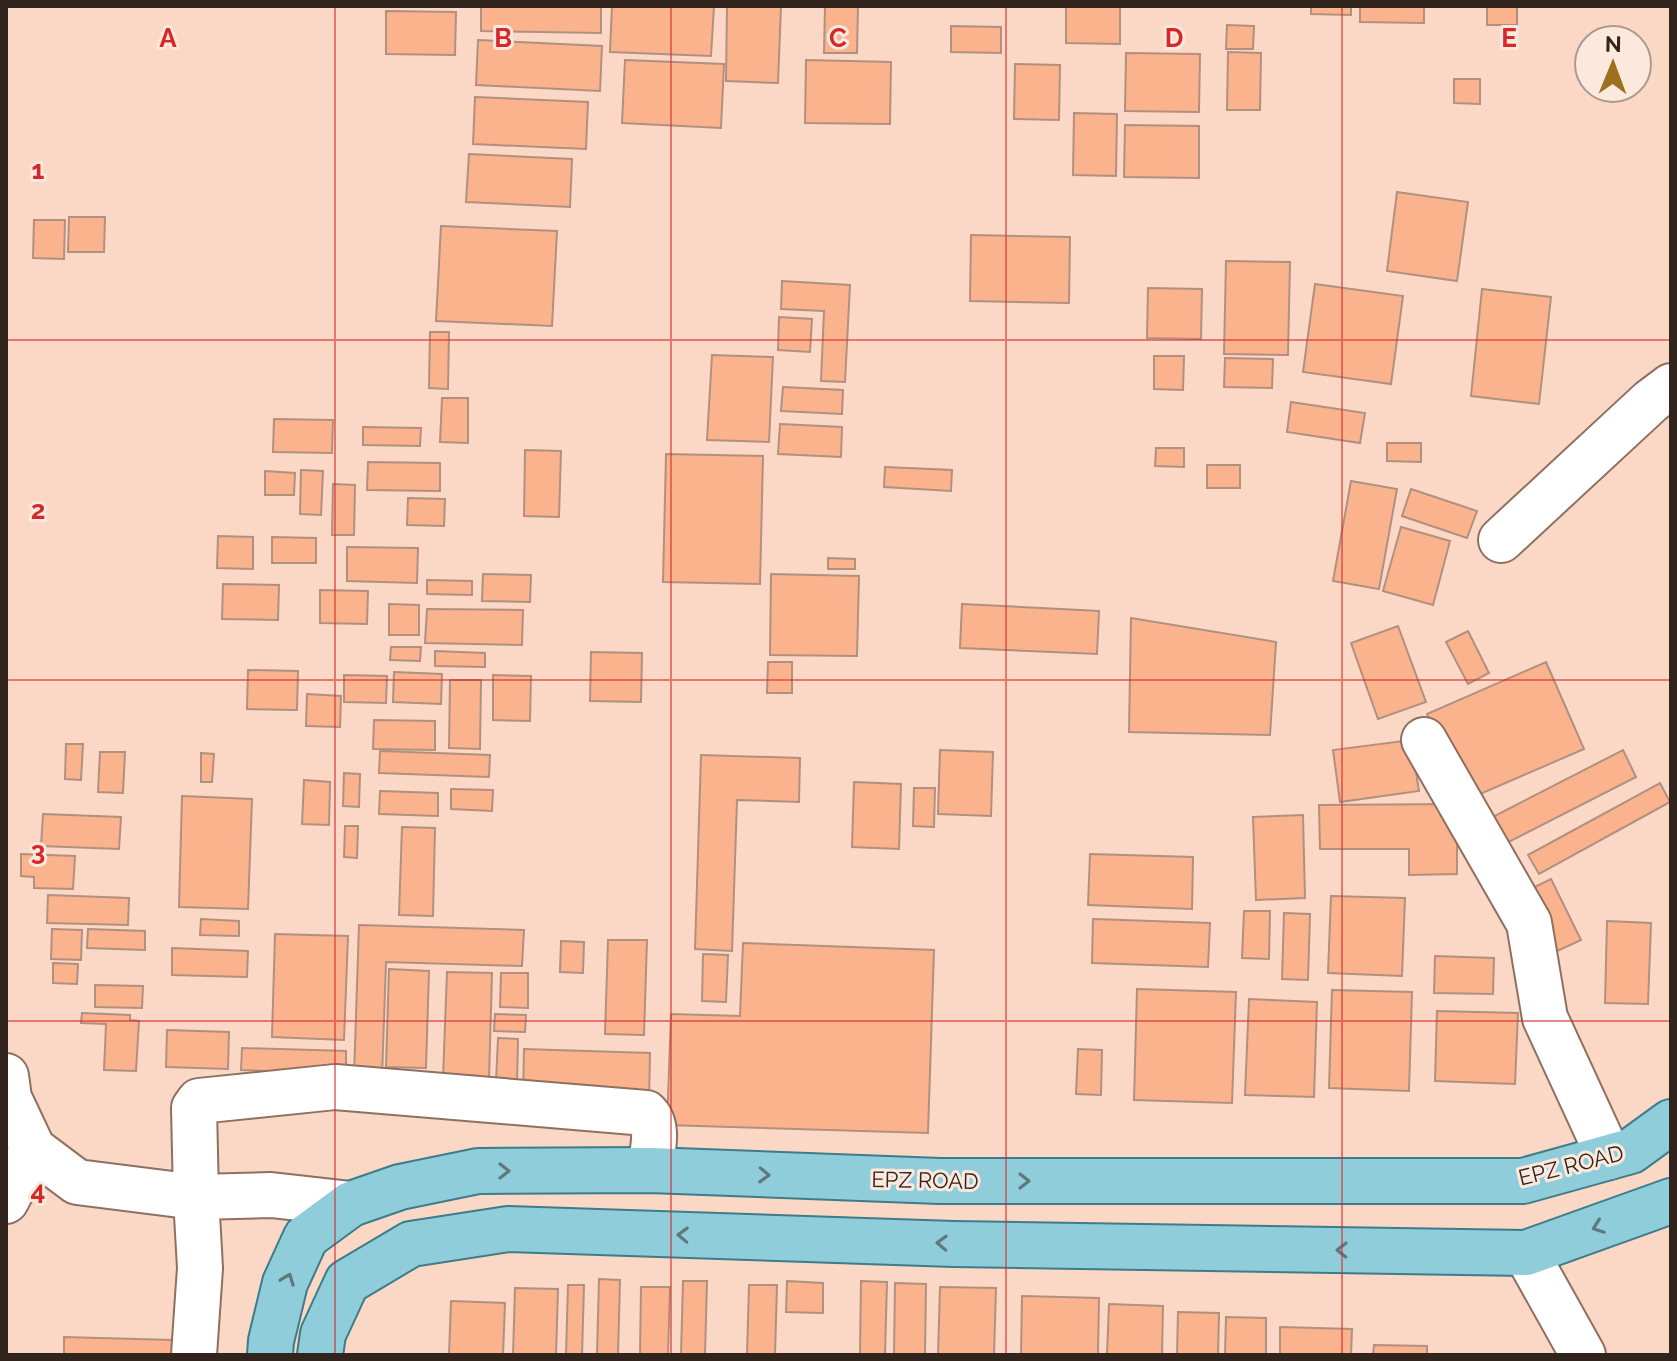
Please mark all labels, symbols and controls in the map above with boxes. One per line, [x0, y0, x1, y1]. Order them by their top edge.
text: A [159, 23, 177, 53]
text: B [494, 23, 512, 53]
text: C [829, 23, 847, 53]
text: D [1165, 23, 1183, 53]
text: E [1501, 23, 1517, 53]
north arrow [1573, 24, 1653, 104]
text: N [1605, 31, 1622, 57]
text: 1 [32, 155, 45, 185]
text: 2 [31, 495, 45, 525]
text: 3 [31, 836, 45, 866]
street label: EPZ ROAD [1516, 1139, 1626, 1191]
one-way arrow [498, 1162, 511, 1180]
one-way arrow [758, 1166, 771, 1183]
street label: EPZ ROAD [871, 1166, 979, 1194]
one-way arrow [1018, 1172, 1031, 1190]
text: 4 [31, 1176, 45, 1206]
one-way arrow [1592, 1218, 1606, 1234]
one-way arrow [676, 1226, 689, 1243]
one-way arrow [935, 1235, 948, 1252]
one-way arrow [1335, 1242, 1348, 1259]
one-way arrow [278, 1273, 294, 1287]

